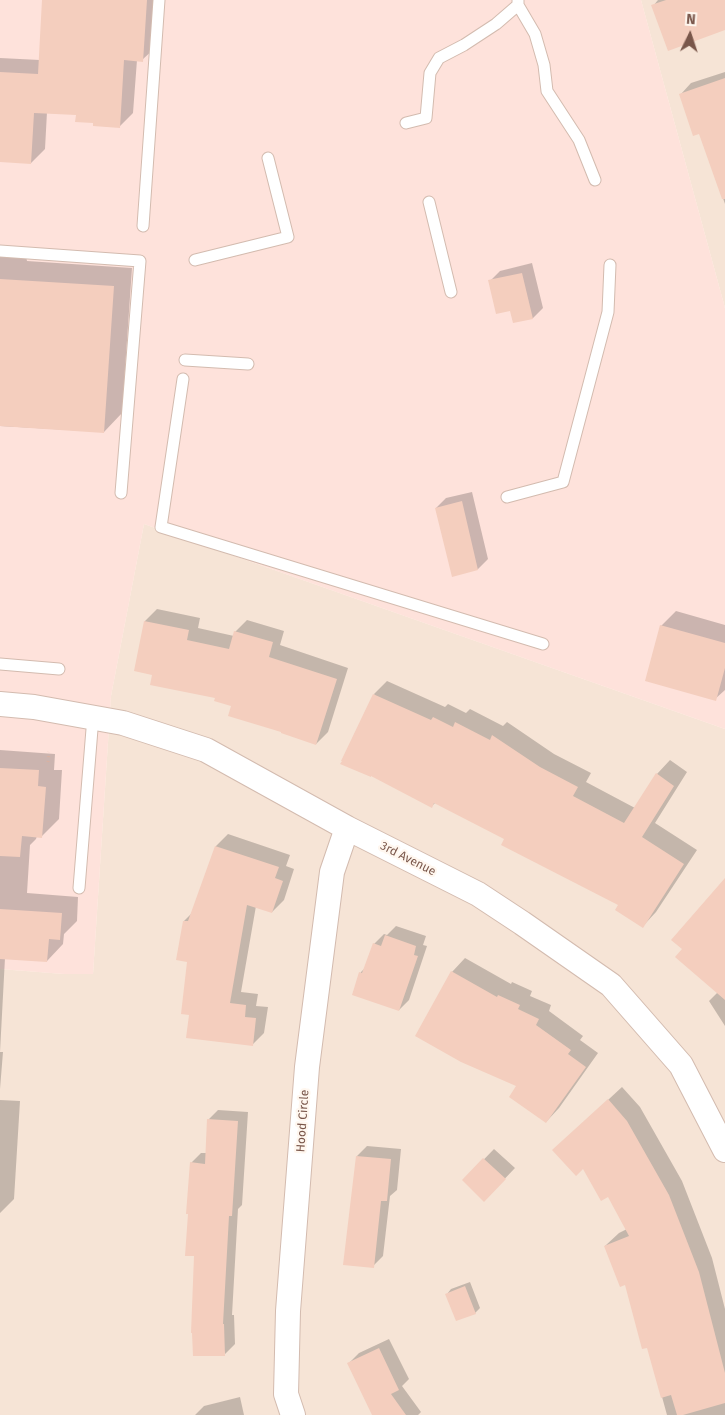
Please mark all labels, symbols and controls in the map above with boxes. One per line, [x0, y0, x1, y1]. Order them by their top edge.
north arrow [665, 10, 715, 60]
text: N [686, 11, 696, 28]
street label: 3rd Avenue [378, 839, 438, 879]
street label: Hood Circle [294, 1089, 312, 1153]

